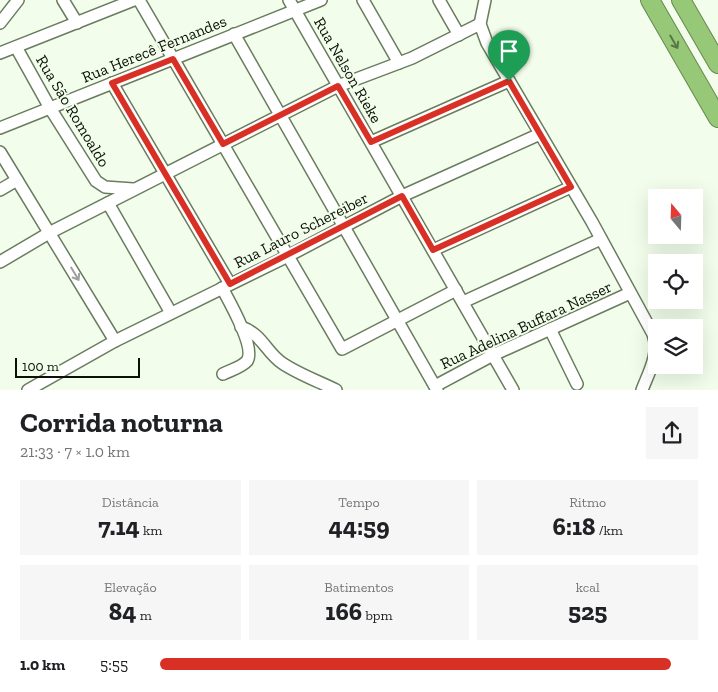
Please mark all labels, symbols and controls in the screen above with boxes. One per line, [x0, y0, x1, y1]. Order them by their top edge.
street label: Rua Herecê Fernandes [79, 11, 229, 87]
street label: Rua Nelson Rieke [310, 14, 386, 126]
pin [488, 30, 530, 81]
one-way arrow [670, 35, 680, 49]
icon: arrive [495, 37, 523, 65]
street label: Rua São Romoaldo [32, 52, 114, 170]
street label: Rua Lauro Schereiber [231, 188, 372, 272]
north arrow [648, 189, 702, 244]
map controls [648, 189, 703, 374]
button: locate [648, 254, 703, 309]
one-way arrow [70, 267, 80, 281]
street label: Rua Adelina Buffara Nasser [437, 277, 615, 373]
button: layers [648, 319, 703, 374]
scale bar [15, 354, 140, 378]
text: 100 m [22, 358, 59, 375]
text: Corrida noturna [20, 406, 223, 439]
button: share [646, 407, 698, 459]
text: 21:33 · 7 × 1.0 km [20, 442, 130, 461]
text: Distância [102, 494, 159, 511]
text: Tempo [338, 494, 380, 511]
text: Ritmo [569, 494, 606, 511]
text: 7.14 [98, 511, 140, 541]
text: 44:59 [328, 511, 390, 541]
text: 6:18 [552, 511, 596, 541]
text: km [140, 522, 162, 539]
text: /km [596, 522, 623, 539]
text: Elevação [104, 579, 157, 596]
text: Batimentos [324, 579, 394, 596]
text: kcal [576, 579, 600, 596]
text: 84 [109, 596, 137, 626]
text: 166 [325, 596, 362, 626]
text: 525 [568, 596, 607, 626]
text: m [137, 607, 152, 624]
text: bpm [362, 607, 393, 624]
text: 1.0 km [20, 655, 65, 674]
text: 5:55 [100, 655, 128, 674]

